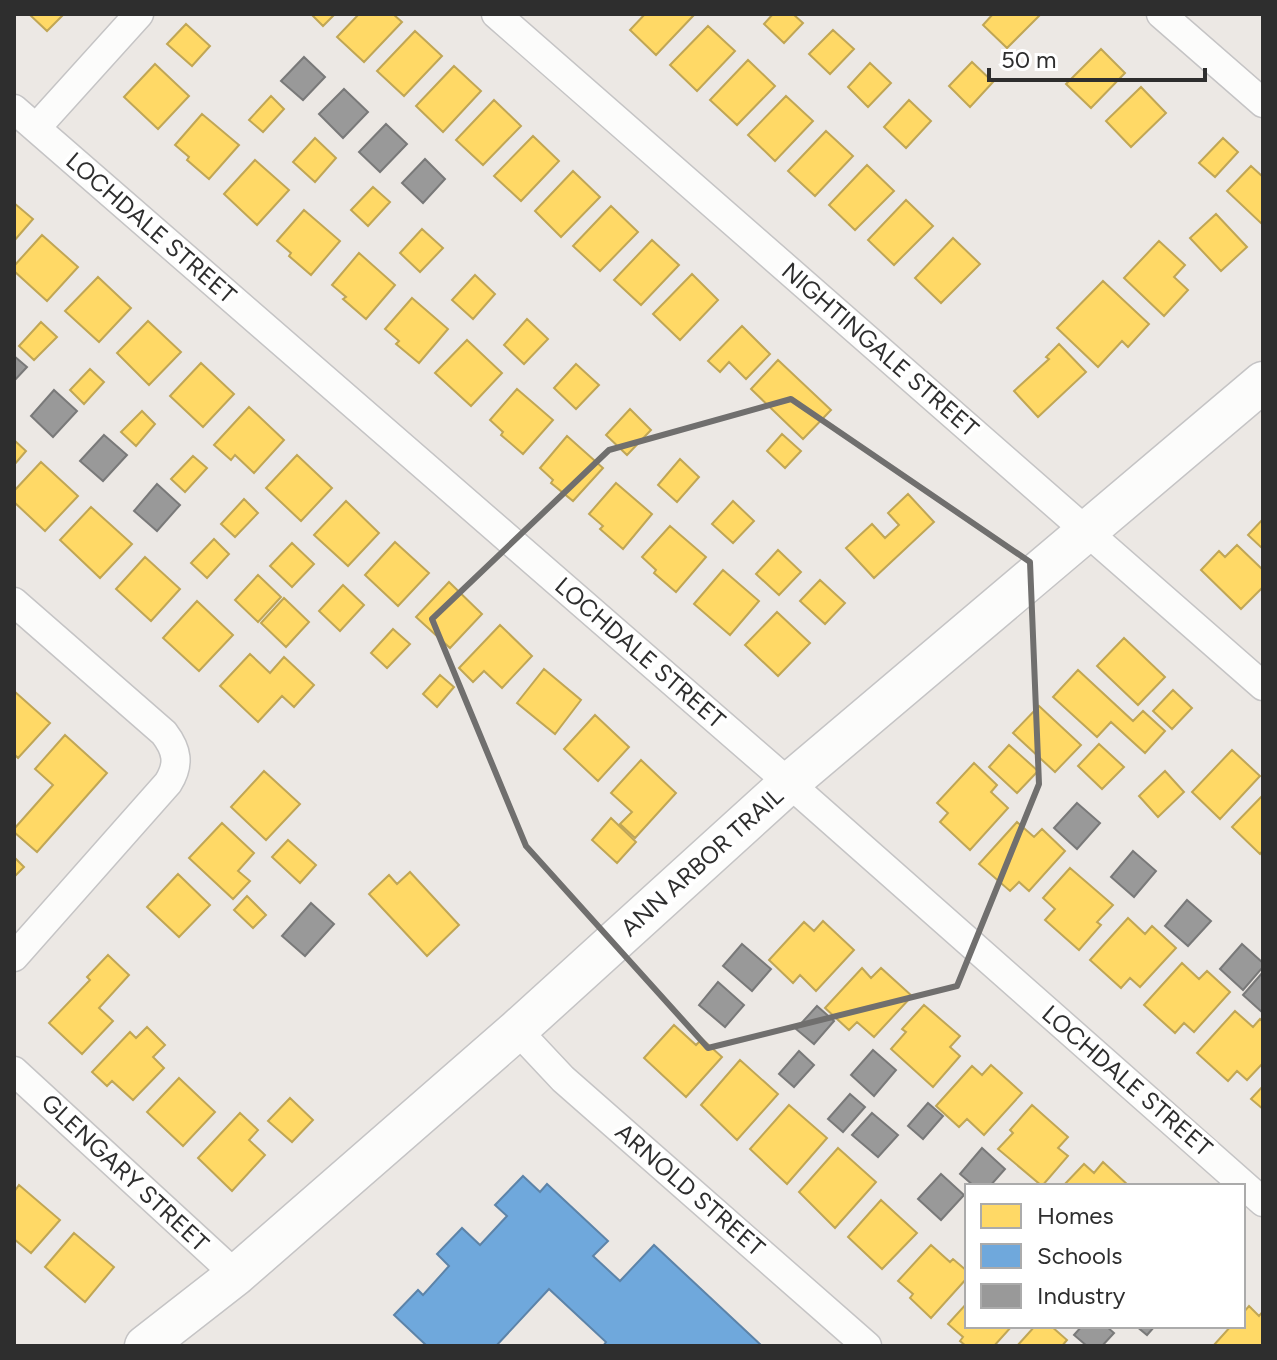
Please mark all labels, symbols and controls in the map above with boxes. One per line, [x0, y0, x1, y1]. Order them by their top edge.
scale bar [989, 32, 1205, 82]
text: 50 m [1001, 45, 1057, 74]
street label: LOCHDALE STREET [60, 146, 242, 309]
street label: NIGHTINGALE STREET [776, 256, 985, 443]
street label: LOCHDALE STREET [549, 571, 731, 734]
street label: ANN ARBOR TRAIL [615, 781, 789, 942]
street label: LOCHDALE STREET [1036, 999, 1218, 1162]
street label: GLENGARY STREET [36, 1088, 215, 1258]
street label: ARNOLD STREET [610, 1117, 771, 1262]
legend [965, 1184, 1245, 1328]
text: Homes [1037, 1201, 1114, 1230]
text: Schools [1037, 1241, 1122, 1270]
text: Industry [1037, 1281, 1126, 1310]

